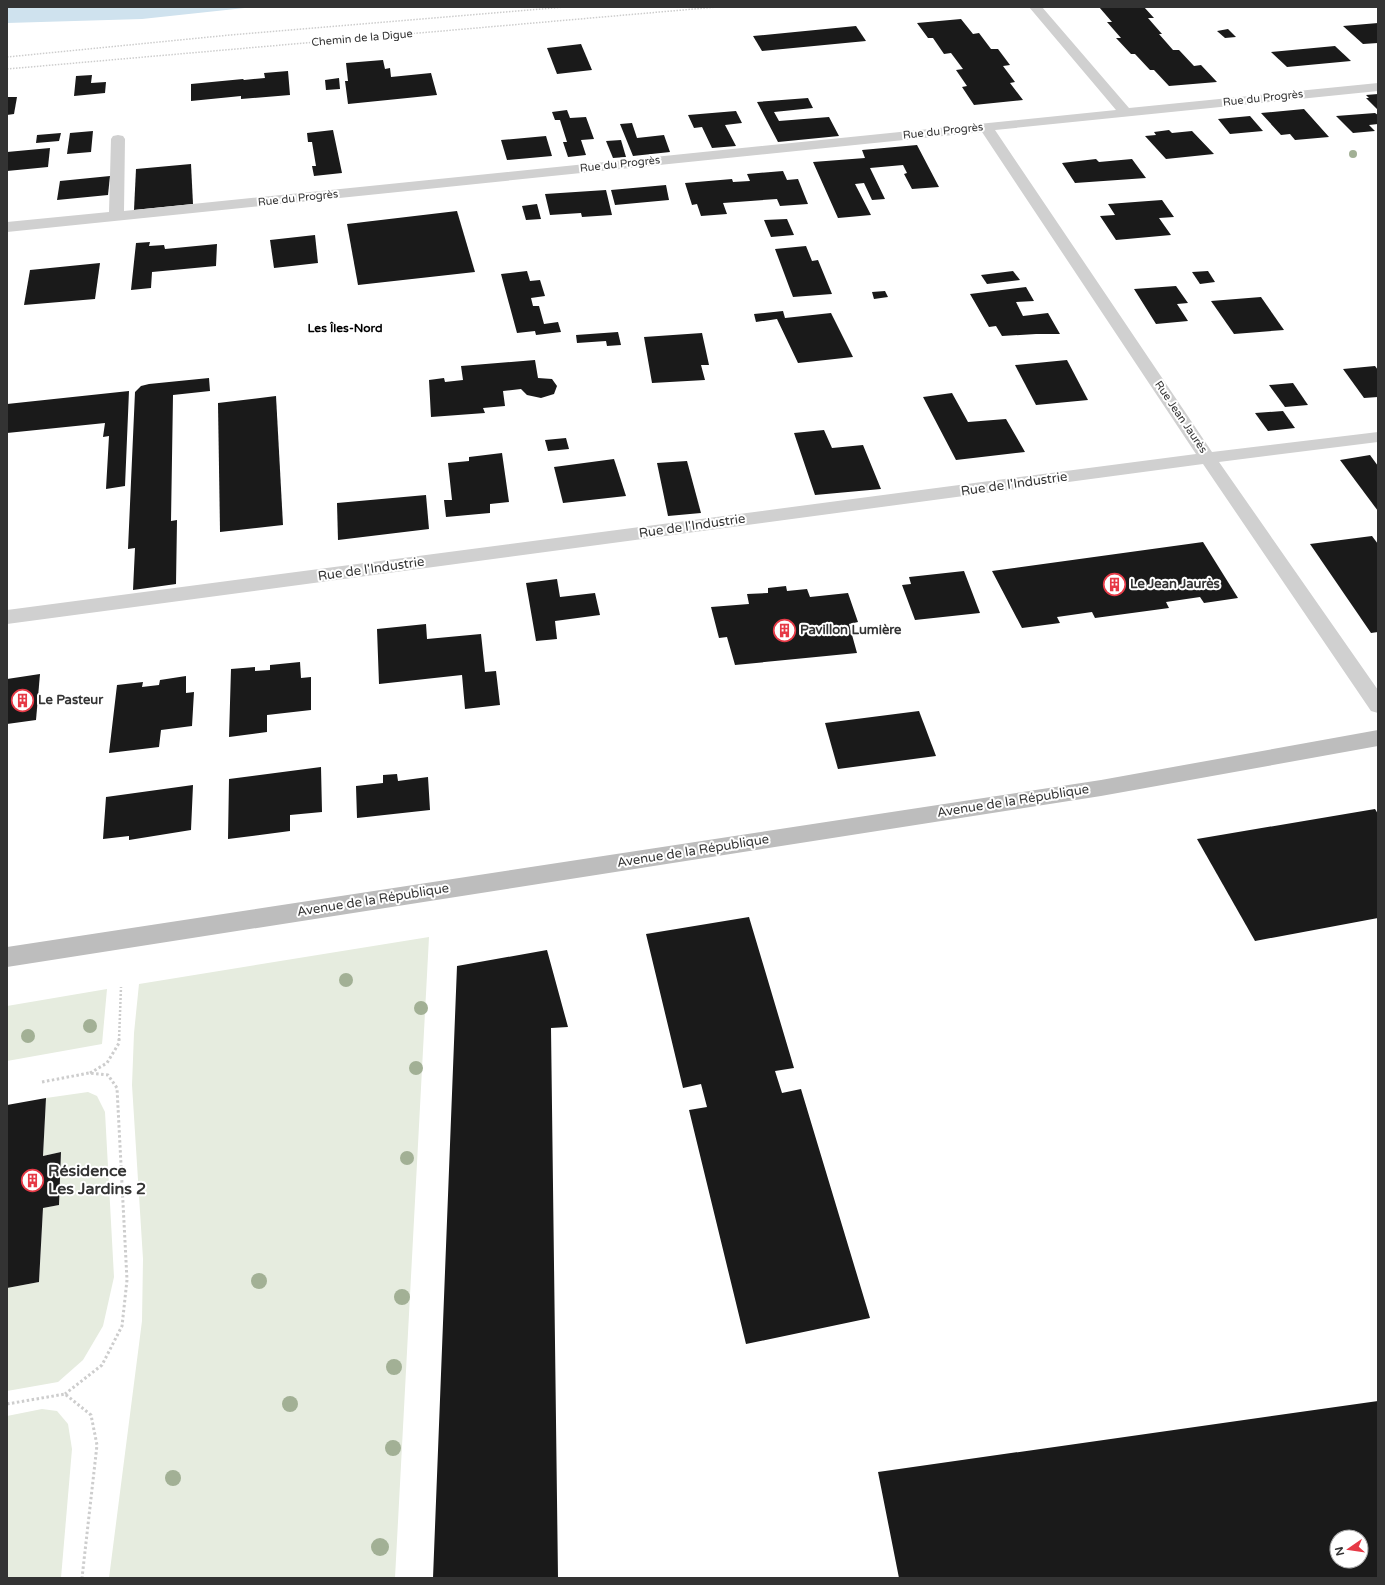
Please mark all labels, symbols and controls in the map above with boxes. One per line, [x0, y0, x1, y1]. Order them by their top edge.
street label: Chemin de la Digue [311, 27, 413, 49]
street label: Rue du Progrès [1222, 87, 1304, 109]
street label: Rue du Progrès [902, 120, 984, 142]
street label: Rue du Progrès [579, 153, 661, 175]
street label: Rue du Progrès [257, 187, 339, 209]
district label: Les Îles-Nord [307, 321, 383, 335]
street label: Rue Jean Jaurès [1152, 378, 1210, 456]
street label: Rue de l'Industrie [960, 469, 1068, 499]
street label: Rue de l'Industrie [638, 511, 746, 541]
street label: Rue de l'Industrie [317, 554, 425, 584]
building icon: Le Jean Jaurès [1101, 571, 1127, 597]
place label: Le Jean Jaurès [1130, 576, 1220, 592]
building icon: Pavillon Lumière [771, 617, 797, 643]
place label: Pavillon Lumière [800, 622, 902, 638]
building icon: Le Pasteur [10, 687, 36, 713]
place label: Le Pasteur [38, 692, 104, 708]
street label: Avenue de la République [936, 781, 1090, 821]
street label: Avenue de la République [616, 831, 770, 871]
street label: Avenue de la République [296, 880, 450, 920]
place label: Résidence Les Jardins 2 [48, 1161, 146, 1199]
building icon: Résidence Les Jardins 2 [20, 1167, 46, 1193]
north arrow [1329, 1529, 1369, 1569]
text: N [1332, 1545, 1347, 1557]

